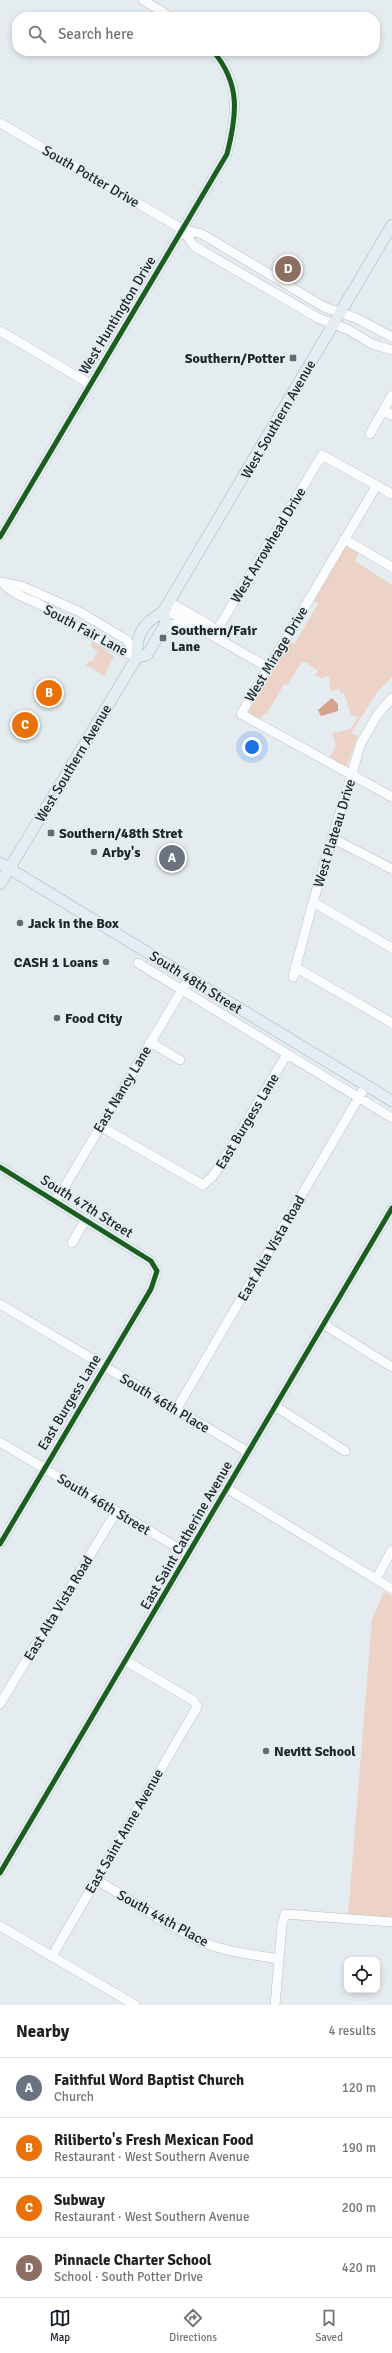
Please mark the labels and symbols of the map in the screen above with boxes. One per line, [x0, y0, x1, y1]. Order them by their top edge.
street label: South Potter Drive [39, 142, 142, 211]
street label: West Huntington Drive [75, 253, 160, 378]
pin: D [275, 254, 301, 284]
place label: Southern/Potter [185, 350, 285, 367]
marker: Southern/Potter [288, 353, 298, 363]
street label: West Southern Avenue [237, 357, 319, 482]
street label: West Arrowhead Drive [227, 484, 310, 606]
street label: South Fair Lane [41, 601, 131, 660]
street label: West Mirage Drive [241, 603, 312, 705]
place label: Southern/Fair Lane [171, 622, 257, 655]
marker: Southern/Fair Lane [158, 633, 168, 643]
pin: B [36, 678, 62, 708]
street label: West Southern Avenue [32, 701, 115, 825]
pin: C [12, 710, 38, 740]
your location [242, 737, 262, 757]
street label: West Plateau Drive [310, 777, 359, 889]
place label: Southern/48th Stret [59, 825, 184, 842]
marker: Southern/48th Stret [46, 828, 56, 838]
pin: A [159, 843, 185, 873]
place label: Arby's [102, 844, 140, 861]
marker: Arby's [89, 847, 99, 857]
place label: Jack in the Box [28, 915, 119, 932]
marker: Jack in the Box [15, 918, 25, 928]
street label: South 48th Street [146, 947, 245, 1018]
place label: CASH 1 Loans [14, 954, 98, 971]
marker: CASH 1 Loans [101, 957, 111, 967]
place label: Food City [65, 1010, 122, 1027]
marker: Food City [52, 1013, 62, 1023]
street label: East Nancy Lane [90, 1043, 155, 1136]
street label: East Burgess Lane [212, 1070, 283, 1172]
street label: South 47th Street [37, 1171, 136, 1242]
street label: East Alta Vista Road [234, 1192, 309, 1304]
street label: East Burgess Lane [34, 1351, 105, 1453]
street label: South 46th Place [117, 1370, 213, 1437]
street label: East Saint Catherine Avenue [137, 1458, 236, 1613]
street label: South 46th Street [54, 1470, 153, 1539]
street label: East Alta Vista Road [20, 1553, 96, 1664]
place label: Nevitt School [274, 1743, 356, 1760]
marker: Nevitt School [261, 1746, 271, 1756]
street label: East Saint Anne Avenue [82, 1766, 167, 1897]
street label: South 44th Place [114, 1886, 211, 1951]

